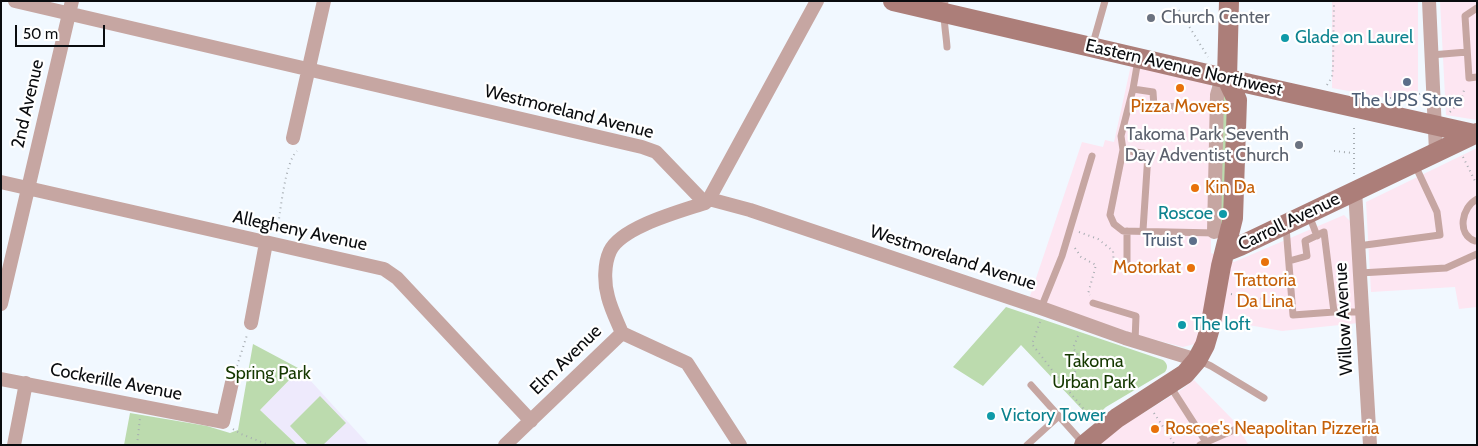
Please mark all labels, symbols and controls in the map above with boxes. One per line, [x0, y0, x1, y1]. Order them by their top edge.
place label: Church Center [1161, 7, 1270, 29]
marker: Church Center [1145, 12, 1157, 24]
scale bar [18, 15, 108, 47]
text: 50 m [23, 25, 58, 43]
place label: Glade on Laurel [1295, 27, 1413, 49]
marker: Glade on Laurel [1279, 32, 1291, 44]
street label: Eastern Avenue Northwest [1083, 35, 1285, 101]
street label: 2nd Avenue [7, 57, 49, 151]
marker: The UPS Store [1401, 76, 1413, 88]
street label: Westmoreland Avenue [482, 81, 656, 143]
marker: Pizza Movers [1174, 82, 1186, 94]
place label: The UPS Store [1351, 90, 1463, 112]
place label: Pizza Movers [1131, 96, 1229, 118]
place label: Takoma Park Seventh Day Adventist Church [1125, 124, 1289, 166]
marker: Takoma Park Seventh Day Adventist Church [1293, 139, 1305, 151]
place label: Kin Da [1205, 177, 1255, 199]
marker: Kin Da [1189, 182, 1201, 194]
street label: Carroll Avenue [1235, 188, 1343, 256]
place label: Roscoe [1158, 203, 1213, 225]
street label: Allegheny Avenue [231, 206, 369, 256]
marker: Roscoe [1217, 208, 1229, 220]
street label: Westmoreland Avenue [867, 221, 1039, 295]
place label: Truist [1143, 230, 1183, 252]
marker: Truist [1187, 235, 1199, 247]
marker: Trattoria Da Lina [1259, 256, 1271, 268]
place label: Motorkat [1113, 257, 1181, 279]
marker: Motorkat [1185, 262, 1197, 274]
street label: Willow Avenue [1330, 262, 1358, 376]
place label: Trattoria Da Lina [1234, 270, 1296, 312]
place label: The loft [1192, 314, 1250, 336]
marker: The loft [1176, 319, 1188, 331]
street label: Elm Avenue [526, 321, 606, 399]
park label: Takoma Urban Park [1052, 351, 1136, 394]
street label: Cockerille Avenue [48, 359, 184, 405]
park label: Spring Park [225, 363, 311, 385]
place label: Victory Tower [1001, 405, 1105, 427]
marker: Victory Tower [985, 410, 997, 422]
place label: Roscoe's Neapolitan Pizzeria [1165, 418, 1379, 440]
marker: Roscoe's Neapolitan Pizzeria [1149, 423, 1161, 435]

